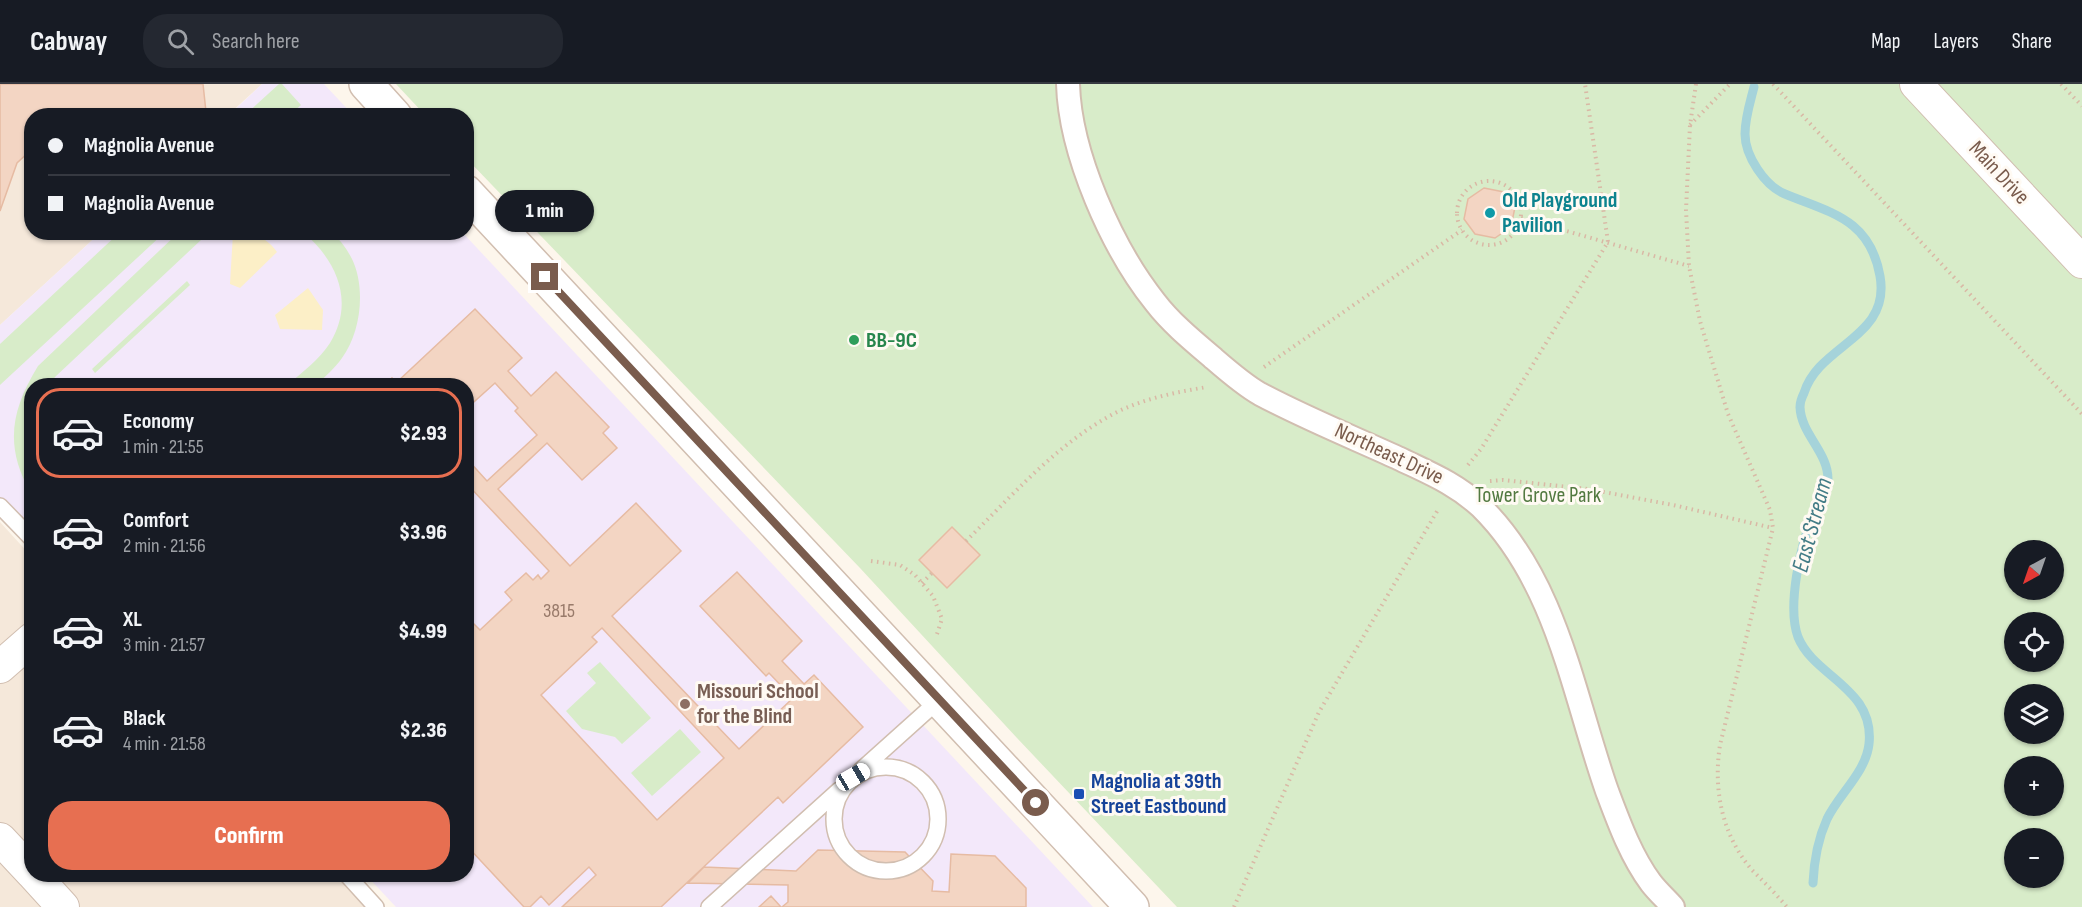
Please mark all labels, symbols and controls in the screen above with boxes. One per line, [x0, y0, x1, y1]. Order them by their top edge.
search box [143, 14, 563, 68]
text: Cabway [30, 25, 107, 58]
icon: search [164, 25, 197, 58]
text: Search here [212, 28, 300, 55]
text: Map [1871, 29, 1900, 54]
text: Layers [1933, 29, 1979, 54]
text: Share [2012, 29, 2052, 54]
text: Magnolia Avenue [84, 132, 214, 159]
street label: Main Drive [1963, 136, 2035, 210]
place label: Old Playground Pavilion [1502, 187, 1617, 239]
text: Magnolia Avenue [84, 190, 214, 217]
callout: 1 min [496, 190, 594, 232]
text: 1 min [525, 199, 564, 223]
marker: Old Playground Pavilion [1483, 206, 1497, 220]
route end [531, 263, 558, 290]
place label: BB-9C [866, 327, 917, 354]
marker: BB-9C [847, 333, 861, 347]
icon: car [51, 406, 105, 460]
text: Economy [123, 408, 194, 435]
street label: Northeast Drive [1330, 417, 1448, 491]
text: $2.93 [400, 420, 447, 447]
text: 1 min · 21:55 [123, 435, 204, 459]
water label: East Stream [1786, 475, 1838, 575]
park label: Tower Grove Park [1475, 482, 1602, 509]
icon: car [51, 505, 105, 559]
text: Comfort [123, 507, 189, 534]
text: $3.96 [399, 519, 447, 546]
text: 2 min · 21:56 [123, 534, 206, 558]
north arrow [2004, 540, 2064, 600]
map controls [2004, 540, 2064, 888]
house number: 3815 [543, 599, 575, 623]
icon: car [51, 604, 105, 658]
text: XL [123, 606, 142, 633]
button: locate [2004, 612, 2064, 672]
text: $4.99 [398, 618, 447, 645]
text: 3 min · 21:57 [123, 633, 205, 657]
place label: Missouri School for the Blind [697, 678, 819, 730]
button: layers [2004, 684, 2064, 744]
marker: Missouri School for the Blind [678, 697, 692, 711]
icon: car [51, 703, 105, 757]
text: Black [123, 705, 165, 732]
text: $2.36 [400, 717, 447, 744]
text: 4 min · 21:58 [123, 732, 206, 756]
button: + [2004, 756, 2064, 816]
car [833, 760, 873, 794]
place label: Magnolia at 39th Street Eastbound [1091, 768, 1226, 820]
marker: Magnolia at 39th Street Eastbound [1072, 787, 1086, 801]
route start [1022, 789, 1049, 816]
button: Confirm [48, 801, 450, 870]
button: − [2004, 828, 2064, 888]

